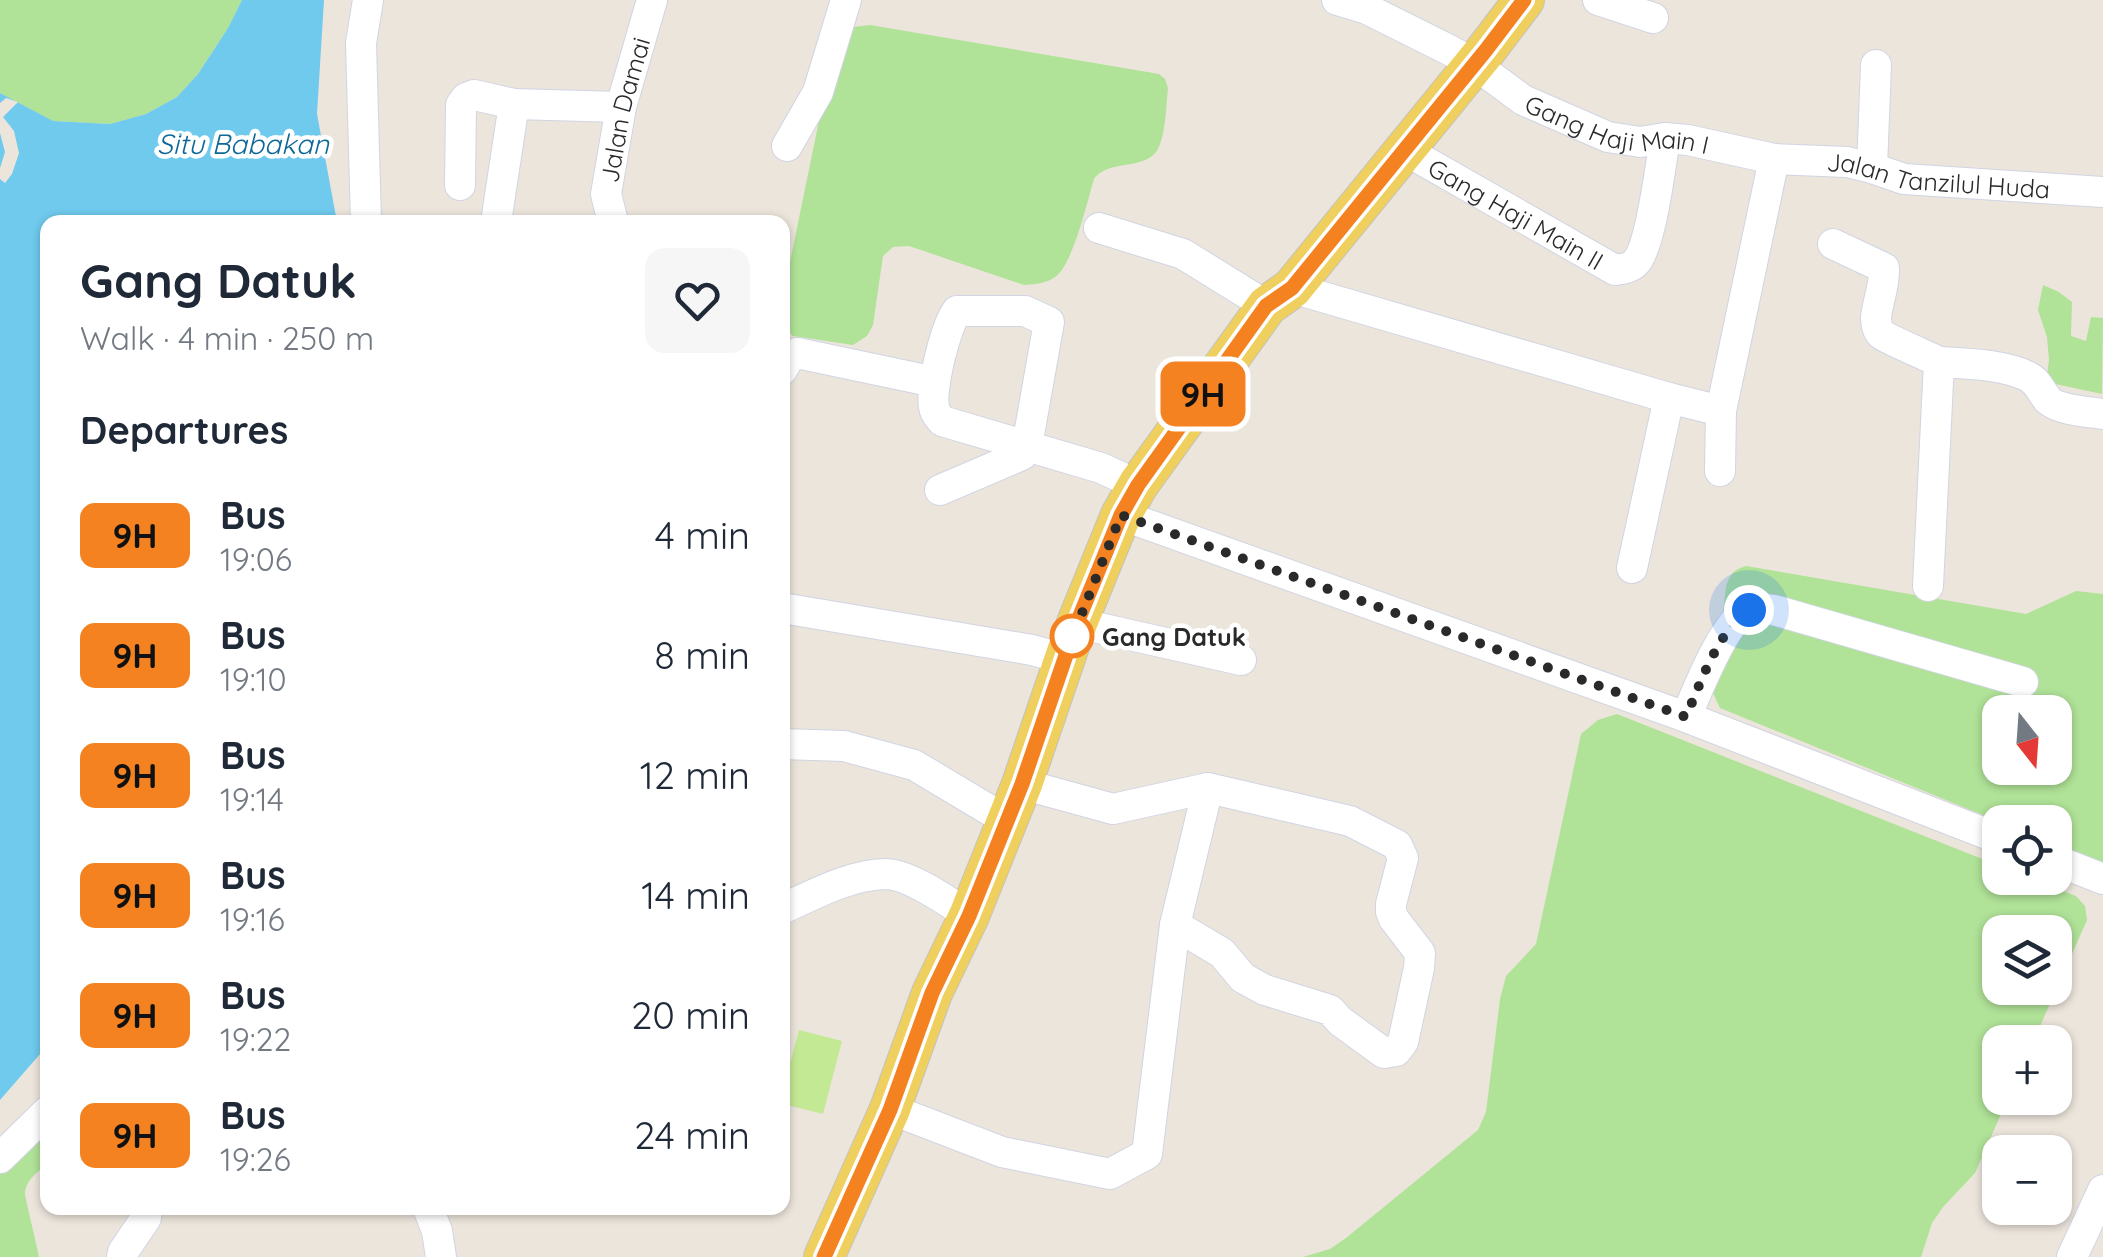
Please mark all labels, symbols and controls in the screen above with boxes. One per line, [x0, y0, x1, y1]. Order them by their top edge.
street label: Jalan Damai [593, 34, 656, 185]
street label: Gang Haji Main I [1521, 87, 1712, 160]
water label: Situ Babakan [157, 126, 330, 161]
street label: Jalan Tanzilul Huda [1826, 146, 2051, 204]
street label: Gang Haji Main II [1423, 151, 1609, 276]
button: heart [645, 248, 750, 353]
text: Gang Datuk [80, 250, 356, 310]
text: Walk · 4 min · 250 m [80, 318, 374, 358]
line badge: 9H [1158, 362, 1248, 426]
text: 9H [1180, 372, 1226, 416]
text: Departures [80, 406, 288, 454]
text: Bus [220, 491, 286, 539]
text: 4 min [655, 511, 750, 559]
text: 9H [112, 513, 158, 557]
text: 19:06 [220, 539, 292, 579]
your location [1724, 585, 1774, 635]
text: Bus [220, 611, 286, 659]
marker: Gang Datuk [1051, 615, 1093, 657]
place label: Gang Datuk [1102, 621, 1246, 652]
text: 8 min [654, 631, 750, 679]
text: 9H [112, 633, 158, 677]
text: 19:10 [220, 659, 287, 699]
north arrow [1982, 695, 2072, 785]
map controls [1982, 695, 2072, 1225]
text: Bus [220, 731, 286, 779]
text: 12 min [640, 751, 750, 799]
text: 9H [112, 753, 158, 797]
text: 19:14 [220, 779, 284, 819]
button: locate [1982, 805, 2072, 895]
text: Bus [220, 851, 286, 899]
text: 14 min [641, 871, 750, 919]
text: 9H [112, 873, 158, 917]
text: 19:16 [220, 899, 285, 939]
button: layers [1982, 915, 2072, 1005]
text: Bus [220, 971, 286, 1019]
text: 20 min [631, 991, 750, 1039]
text: 9H [112, 993, 158, 1037]
text: 19:22 [220, 1019, 291, 1059]
button: + [1982, 1025, 2072, 1115]
text: Bus [220, 1091, 286, 1139]
text: 24 min [634, 1111, 750, 1159]
text: 9H [112, 1113, 158, 1157]
button: − [1982, 1135, 2072, 1225]
text: 19:26 [220, 1139, 291, 1179]

